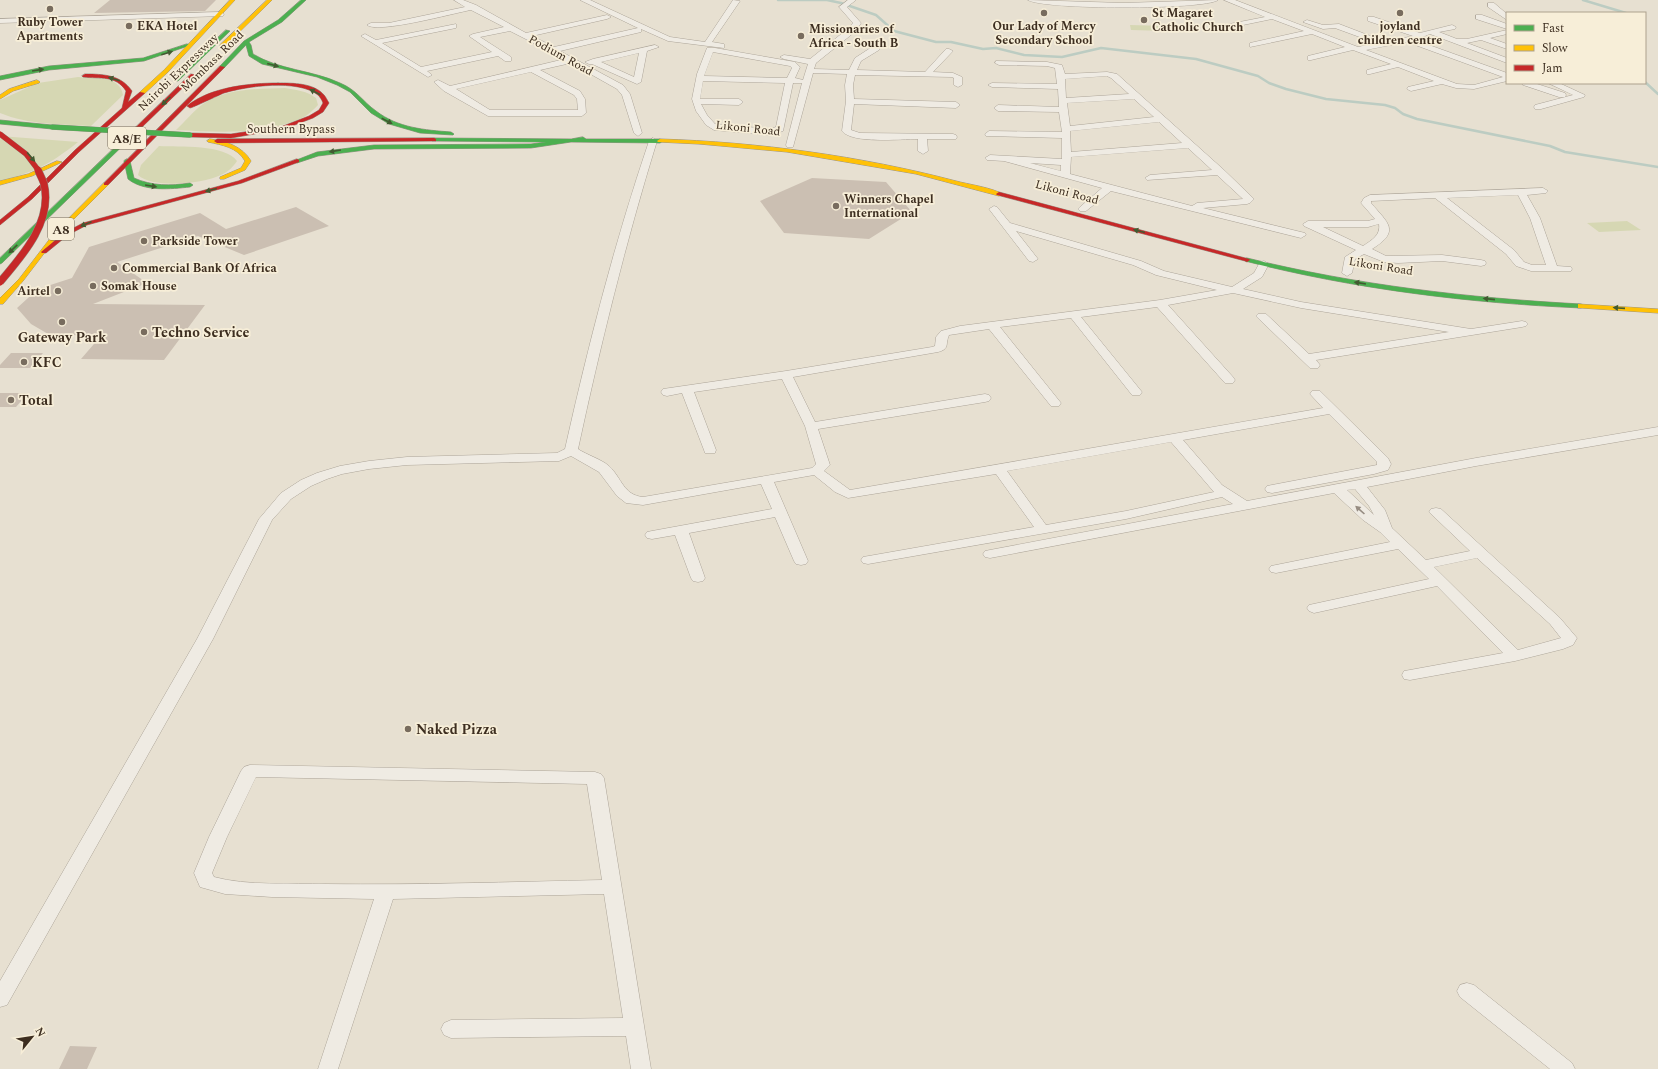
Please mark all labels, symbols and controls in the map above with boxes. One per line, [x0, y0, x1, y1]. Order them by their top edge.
marker: Ruby Tower Apartments [45, 4, 55, 14]
place label: St Magaret Catholic Church [1152, 4, 1244, 37]
marker: Our Lady of Mercy Secondary School [1039, 8, 1049, 18]
marker: joyland children centre [1395, 8, 1405, 18]
legend [1506, 12, 1646, 84]
place label: Ruby Tower Apartments [17, 13, 84, 46]
marker: St Magaret Catholic Church [1139, 15, 1149, 25]
place label: EKA Hotel [137, 17, 197, 36]
place label: Our Lady of Mercy Secondary School [993, 17, 1097, 50]
place label: joyland children centre [1358, 17, 1442, 50]
text: Fast [1542, 19, 1564, 38]
place label: Missionaries of Africa - South B [809, 20, 899, 53]
marker: EKA Hotel [124, 21, 134, 31]
street label: Mombasa Road [176, 26, 249, 97]
street label: Nairobi Expressway [134, 28, 224, 116]
street label: Podium Road [525, 30, 597, 81]
marker: Missionaries of Africa - South B [796, 31, 806, 41]
text: Slow [1542, 39, 1568, 58]
one-way arrow [161, 50, 173, 56]
text: Jam [1542, 59, 1563, 78]
one-way arrow [267, 63, 279, 69]
one-way arrow [32, 67, 44, 73]
one-way arrow [108, 76, 120, 82]
one-way arrow [309, 89, 321, 95]
one-way arrow [161, 96, 171, 105]
street label: Likoni Road [715, 116, 782, 141]
one-way arrow [381, 118, 393, 125]
street label: Southern Bypass [247, 120, 335, 139]
road number: A8/E [108, 127, 146, 149]
one-way arrow [329, 148, 341, 154]
one-way arrow [26, 152, 35, 162]
street label: Likoni Road [1033, 175, 1101, 210]
one-way arrow [144, 183, 157, 189]
one-way arrow [205, 187, 217, 193]
place label: Winners Chapel International [844, 190, 934, 223]
marker: Winners Chapel International [831, 201, 841, 211]
road number: A8 [48, 218, 74, 240]
one-way arrow [80, 221, 92, 228]
one-way arrow [1132, 228, 1144, 234]
place label: Parkside Tower [152, 232, 239, 251]
marker: Parkside Tower [139, 236, 149, 246]
one-way arrow [8, 245, 18, 254]
street label: Likoni Road [1347, 252, 1415, 281]
place label: Commercial Bank Of Africa [122, 259, 277, 278]
marker: Commercial Bank Of Africa [109, 263, 119, 273]
place label: Somak House [101, 277, 177, 296]
one-way arrow [1354, 280, 1367, 286]
marker: Somak House [88, 281, 98, 291]
place label: Airtel [17, 282, 50, 301]
marker: Airtel [53, 286, 63, 296]
one-way arrow [1483, 296, 1495, 302]
one-way arrow [1613, 305, 1625, 312]
marker: Gateway Park [57, 317, 67, 327]
place label: Techno Service [152, 322, 249, 343]
place label: Gateway Park [18, 327, 107, 348]
marker: Techno Service [139, 327, 149, 337]
place label: KFC [32, 352, 62, 373]
marker: KFC [19, 357, 29, 367]
place label: Total [19, 390, 53, 411]
marker: Total [6, 395, 16, 405]
one-way arrow [1355, 505, 1365, 514]
place label: Naked Pizza [416, 719, 498, 740]
marker: Naked Pizza [403, 724, 413, 734]
north arrow [12, 1017, 52, 1057]
text: N [31, 1024, 50, 1040]

